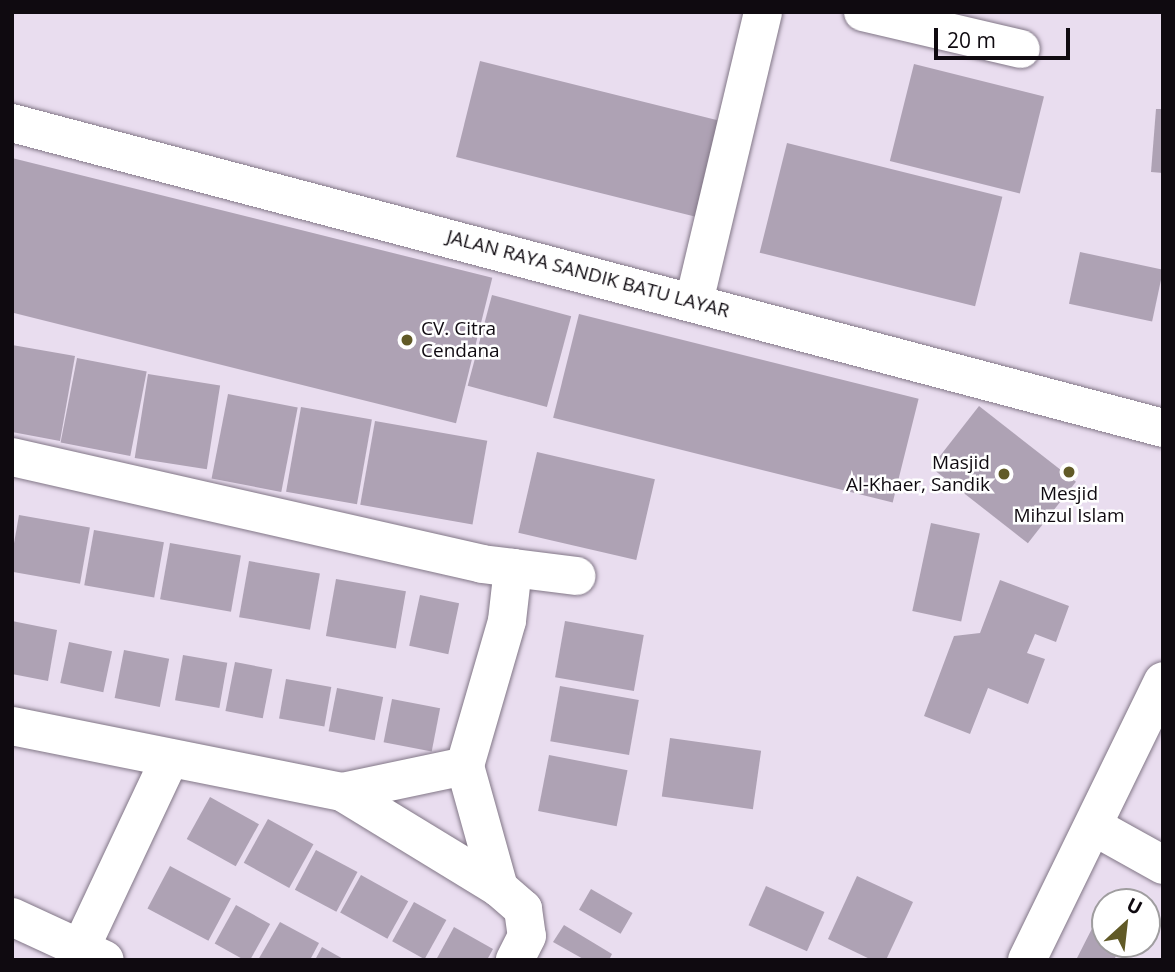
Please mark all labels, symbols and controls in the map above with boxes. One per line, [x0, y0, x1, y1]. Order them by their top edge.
scale bar [937, 14, 1074, 58]
text: 20 m [947, 26, 996, 54]
street label: JALAN RAYA SANDIK BATU LAYAR [444, 225, 732, 323]
place label: CV. Citra Cendana [421, 318, 500, 362]
marker: CV. Citra Cendana [399, 332, 415, 348]
place label: Masjid Al-Khaer, Sandik [846, 452, 990, 496]
marker: Mesjid Mihzul Islam [1061, 464, 1077, 480]
marker: Masjid Al-Khaer, Sandik [996, 466, 1012, 482]
place label: Mesjid Mihzul Islam [1013, 483, 1125, 527]
north arrow [1091, 888, 1161, 958]
text: U [1122, 891, 1147, 921]

